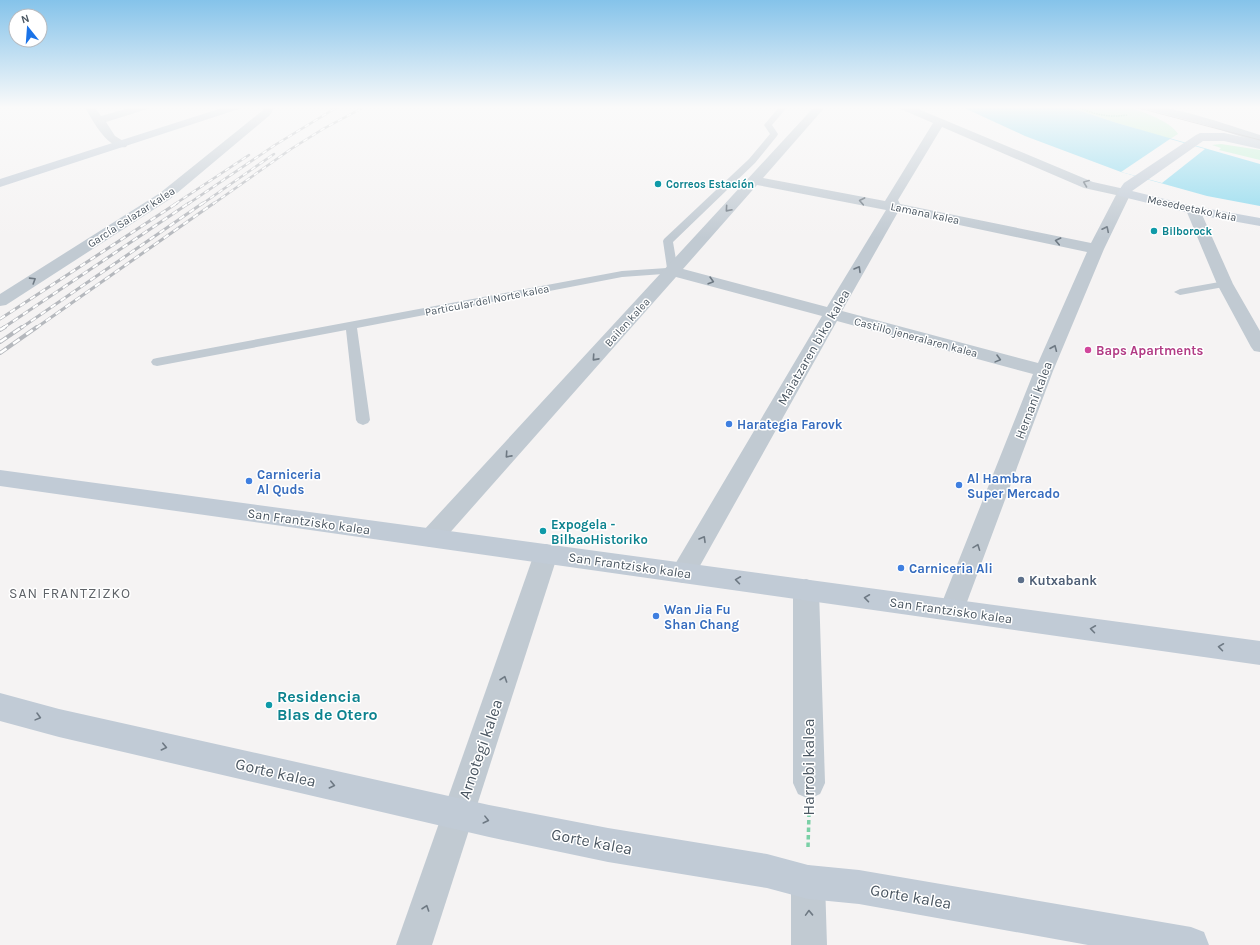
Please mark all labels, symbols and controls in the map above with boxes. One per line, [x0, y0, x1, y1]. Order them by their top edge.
north arrow [8, 8, 48, 48]
text: N [20, 12, 31, 26]
place label: Correos Estación [666, 178, 754, 191]
marker: Correos Estación [653, 179, 663, 189]
one-way arrow [1083, 180, 1090, 188]
street label: García Salazar kalea [85, 184, 177, 251]
street label: Mesedeetako kaia [1146, 193, 1238, 224]
one-way arrow [859, 197, 865, 205]
street label: Lamana kalea [889, 200, 960, 227]
one-way arrow [725, 204, 732, 212]
one-way arrow [1101, 225, 1109, 233]
place label: Bilborock [1162, 225, 1212, 238]
marker: Bilborock [1149, 226, 1159, 236]
one-way arrow [1055, 238, 1061, 246]
one-way arrow [854, 266, 861, 273]
one-way arrow [707, 276, 714, 285]
one-way arrow [29, 277, 36, 285]
street label: Particular del Norte kalea [424, 282, 550, 319]
street label: Maiatzaren biko kalea [774, 287, 853, 408]
street label: Bailen kalea [602, 295, 653, 349]
street label: Castillo jeneralaren kalea [853, 315, 979, 360]
place label: Baps Apartments [1096, 343, 1203, 358]
one-way arrow [1049, 344, 1057, 352]
marker: Baps Apartments [1083, 345, 1093, 355]
one-way arrow [592, 353, 599, 361]
one-way arrow [995, 354, 1002, 362]
street label: Hernani kalea [1012, 359, 1055, 441]
place label: Harategia Farovk [737, 417, 843, 432]
marker: Harategia Farovk [724, 419, 734, 429]
one-way arrow [505, 450, 512, 457]
place label: Carniceria Al Quds [257, 467, 321, 497]
place label: Al Hambra Super Mercado [967, 471, 1060, 501]
marker: Carniceria Al Quds [244, 476, 254, 486]
marker: Al Hambra Super Mercado [954, 480, 964, 490]
street label: San Frantzisko kalea [247, 505, 371, 538]
place label: Expogela - BilbaoHistoriko [551, 517, 648, 547]
marker: Expogela - BilbaoHistoriko [538, 526, 548, 536]
one-way arrow [699, 536, 706, 543]
one-way arrow [972, 544, 980, 551]
street label: San Frantzisko kalea [568, 549, 692, 582]
place label: Carniceria Ali [909, 561, 993, 576]
marker: Carniceria Ali [896, 563, 906, 573]
place label: Kutxabank [1029, 573, 1097, 588]
marker: Kutxabank [1016, 575, 1026, 585]
one-way arrow [735, 576, 741, 585]
district label: SAN FRANTZIZKO [9, 585, 131, 602]
one-way arrow [864, 594, 870, 603]
street label: San Frantzisko kalea [889, 594, 1013, 627]
place label: Wan Jia Fu Shan Chang [664, 602, 739, 632]
marker: Wan Jia Fu Shan Chang [651, 611, 661, 621]
one-way arrow [1090, 625, 1096, 634]
one-way arrow [1218, 643, 1224, 652]
one-way arrow [499, 676, 508, 683]
place label: Residencia Blas de Otero [277, 687, 378, 724]
street label: Arnotegi kalea [454, 697, 506, 802]
marker: Residencia Blas de Otero [264, 700, 274, 710]
one-way arrow [34, 712, 41, 721]
street label: Harrobi kalea [799, 718, 818, 816]
one-way arrow [161, 742, 167, 750]
street label: Gorte kalea [234, 754, 318, 791]
one-way arrow [329, 780, 335, 788]
one-way arrow [482, 815, 489, 824]
street label: Gorte kalea [550, 824, 634, 859]
street label: Gorte kalea [869, 880, 953, 913]
one-way arrow [421, 905, 430, 912]
one-way arrow [805, 910, 813, 916]

